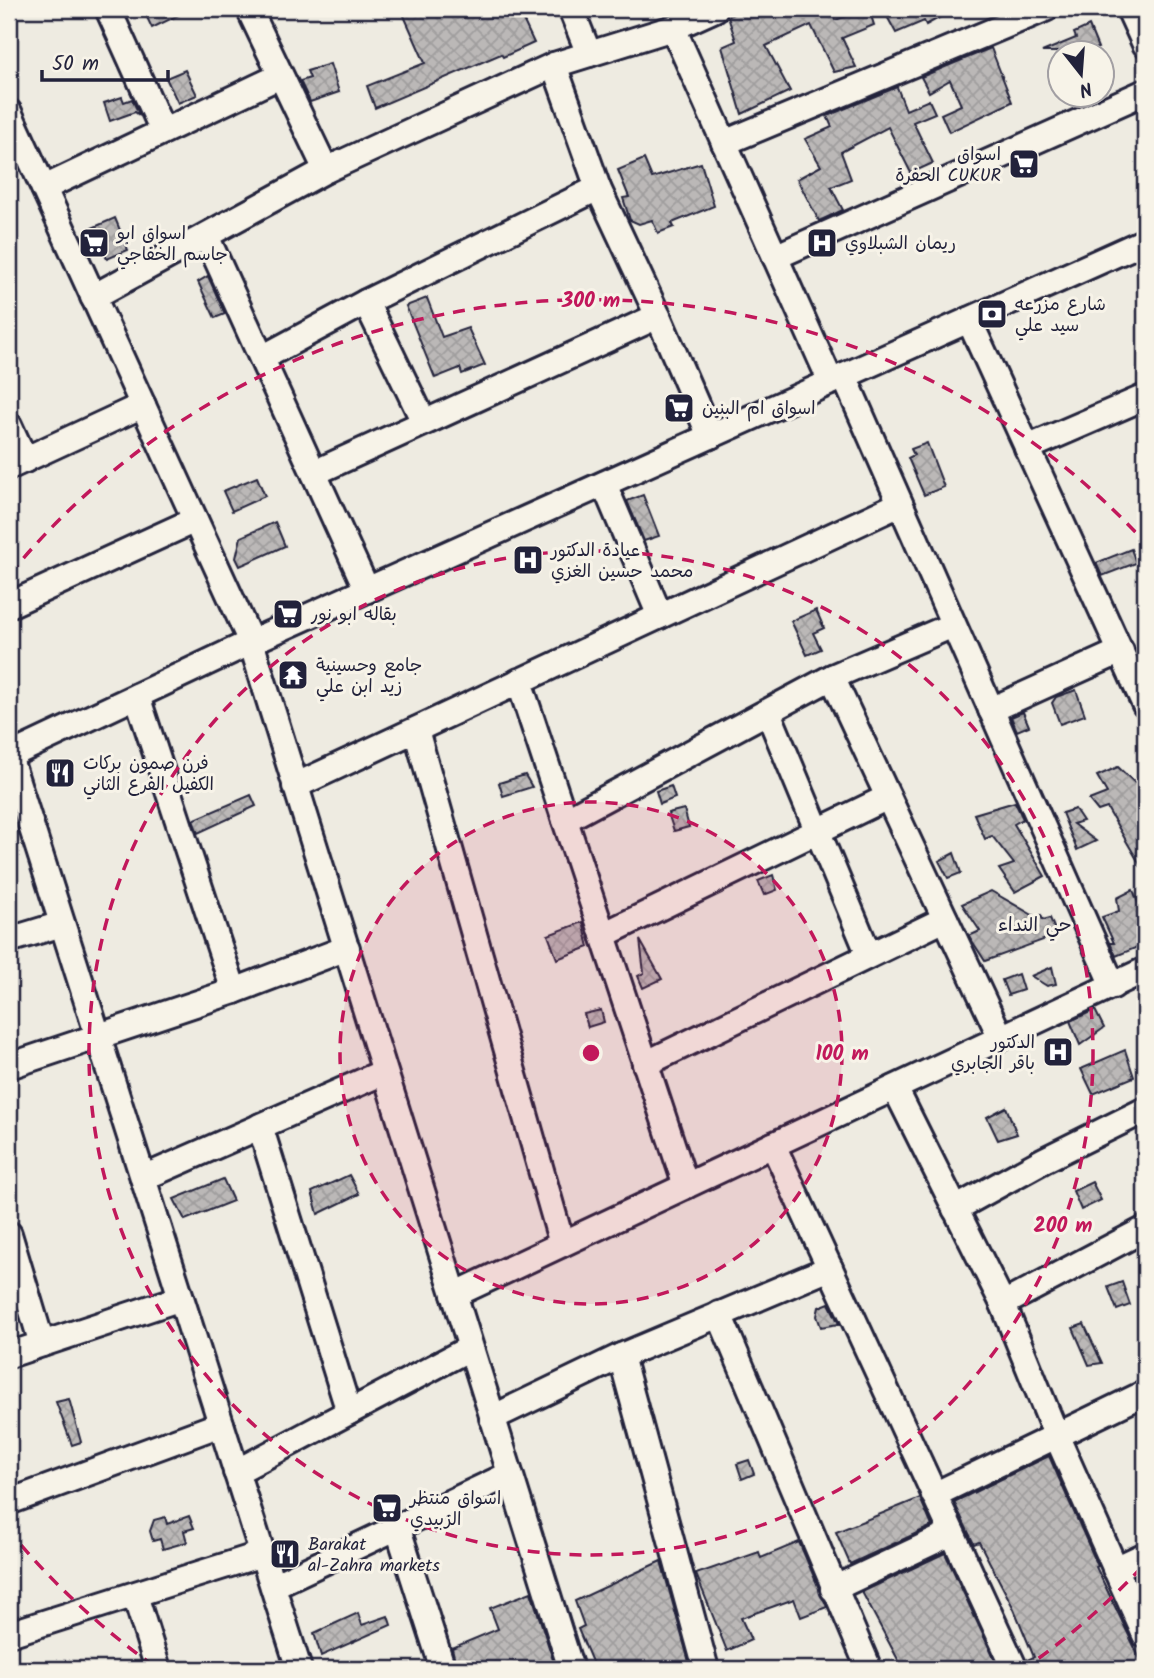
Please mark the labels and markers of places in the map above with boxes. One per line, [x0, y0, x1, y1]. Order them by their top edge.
place label: اسواق الحفرة CUKUR [895, 141, 1001, 191]
supermarket icon: اسواق الحفرة CUKUR [1007, 147, 1041, 181]
place label: اسواق ابو جاسم الخفاجي [115, 220, 228, 270]
supermarket icon: اسواق ابو جاسم الخفاجي [77, 226, 111, 260]
hospital icon: ريمان الشبلاوي [805, 226, 839, 260]
place label: ريمان الشبلاوي [845, 230, 956, 259]
place label: شارع مزرعه سيد علي [1015, 291, 1106, 341]
bank icon: شارع مزرعه سيد علي [975, 297, 1009, 331]
supermarket icon: اسواق ام البنين [662, 391, 696, 425]
place label: اسواق ام البنين [702, 395, 816, 424]
place label: عيادة الدكتور محمد حسين الغزي [549, 537, 693, 587]
hospital icon: عيادة الدكتور محمد حسين الغزي [511, 543, 545, 577]
supermarket icon: بقاله ابو نور [271, 597, 305, 631]
place label: بقاله ابو نور [310, 601, 397, 630]
place label: جامع وحسينية زيد ابن علي [316, 652, 422, 702]
temple icon: جامع وحسينية زيد ابن علي [276, 658, 310, 692]
place label: فرن صمون بركات الكفيل الفرع الثاني [83, 750, 214, 800]
restaurant icon: فرن صمون بركات الكفيل الفرع الثاني [43, 756, 77, 790]
place label: الدكتور باقر الجابري [951, 1029, 1035, 1079]
hospital icon: الدكتور باقر الجابري [1041, 1035, 1075, 1069]
centre of rings [579, 1041, 603, 1065]
place label: اسواق منتظر الزبيدي [408, 1485, 501, 1535]
supermarket icon: اسواق منتظر الزبيدي [370, 1491, 404, 1525]
place label: Barakat al-Zahra markets [308, 1531, 440, 1581]
restaurant icon: Barakat al-Zahra markets [268, 1537, 302, 1571]

